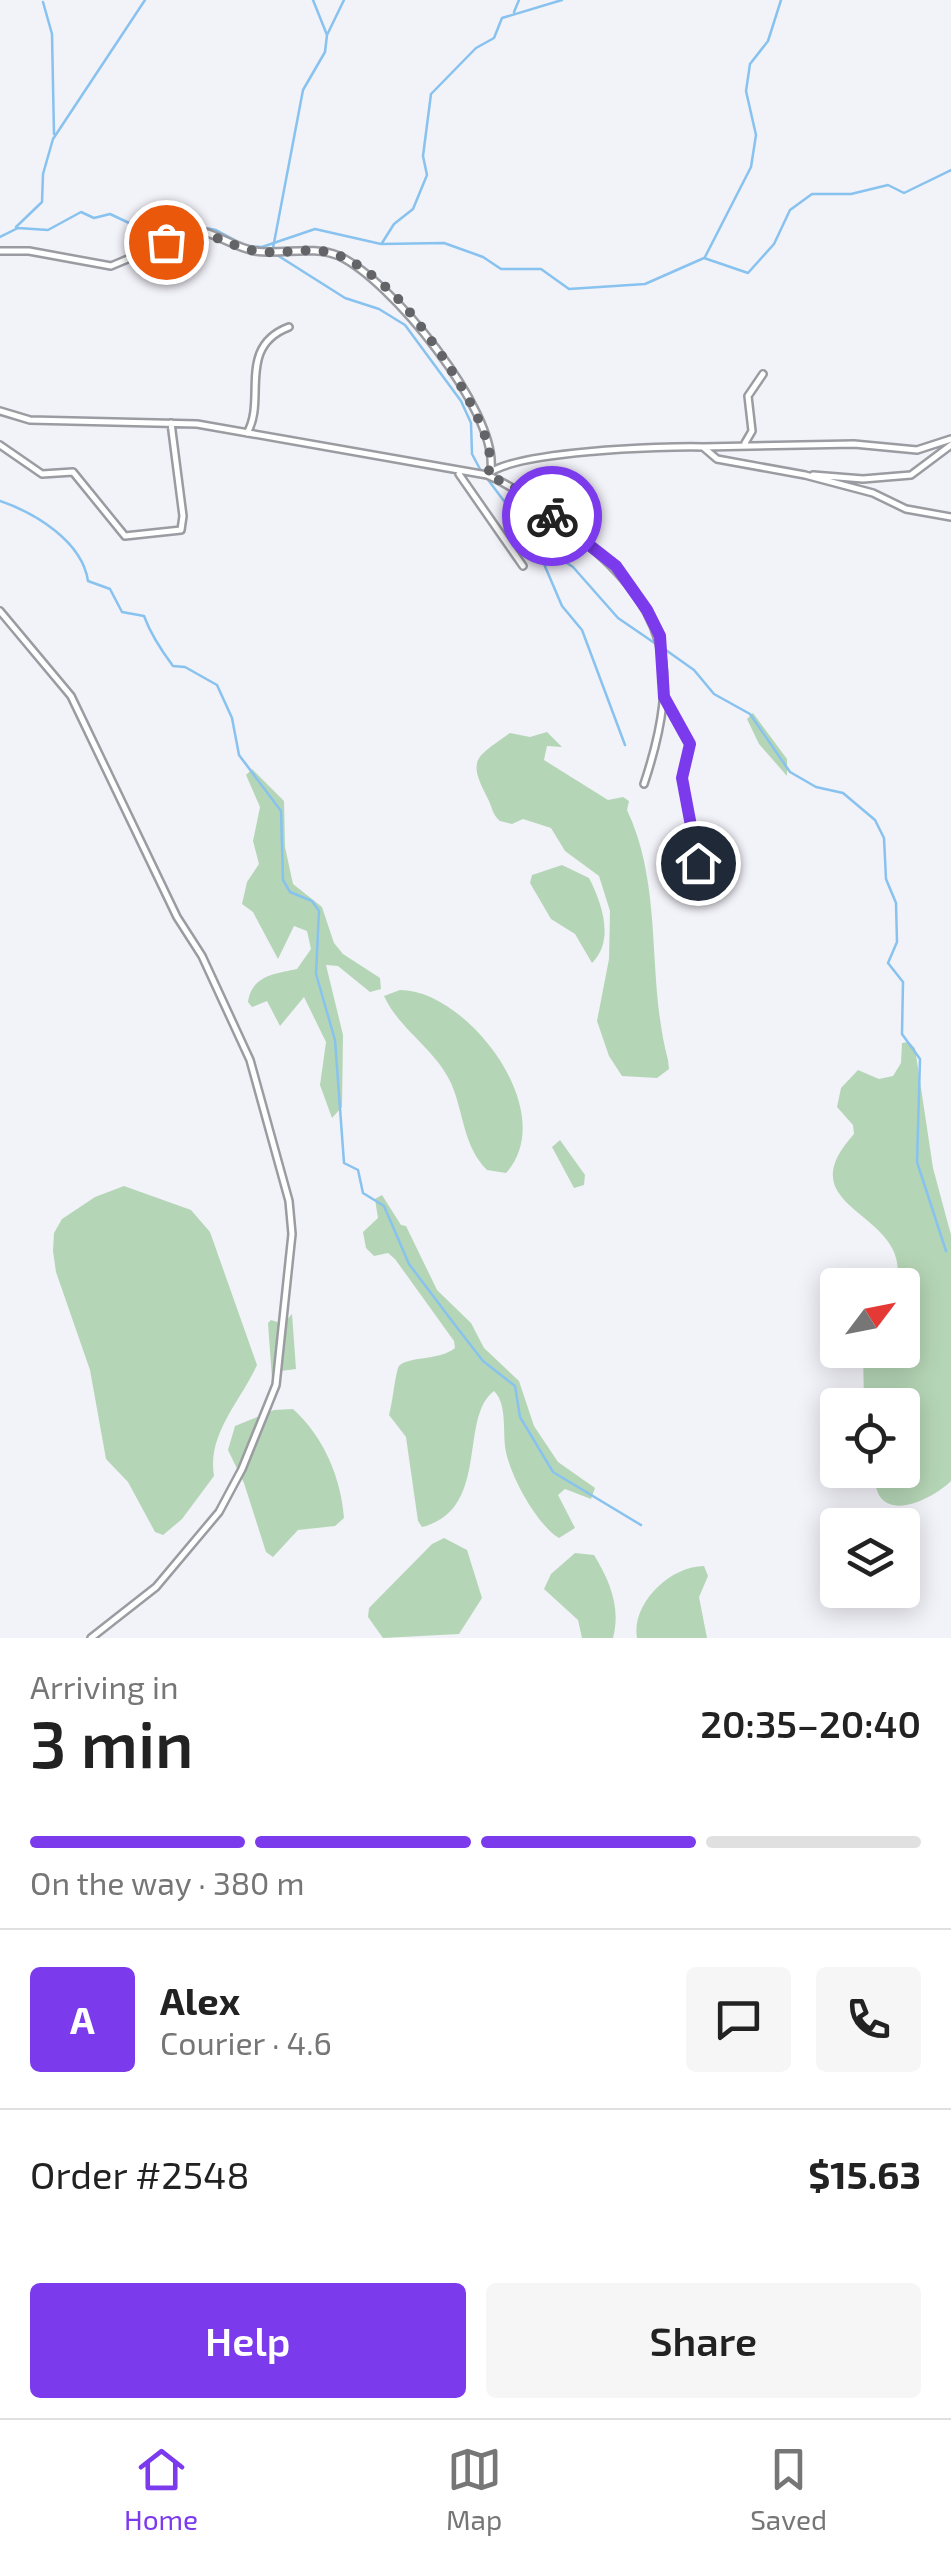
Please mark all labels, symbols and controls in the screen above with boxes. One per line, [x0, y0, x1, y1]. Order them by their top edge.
pin [124, 200, 209, 285]
icon: bag [139, 215, 194, 270]
courier [502, 466, 602, 566]
icon: bike [525, 489, 580, 544]
pin [656, 821, 741, 906]
icon: home [671, 836, 726, 891]
north arrow [820, 1268, 920, 1368]
map controls [820, 1268, 920, 1608]
button: locate [820, 1388, 920, 1488]
button: layers [820, 1508, 920, 1608]
text: Arriving in [30, 1667, 179, 1705]
text: 20:35–20:40 [700, 1700, 921, 1746]
text: 3 min [30, 1703, 194, 1781]
text: On the way · 380 m [30, 1863, 305, 1901]
button: chat [686, 1967, 791, 2072]
button: phone [816, 1967, 921, 2072]
text: Alex [160, 1977, 240, 2023]
text: A [70, 1996, 95, 2042]
text: Courier · 4.6 [160, 2023, 332, 2061]
text: Order #2548 [30, 2151, 250, 2197]
text: $15.63 [808, 2151, 921, 2197]
button: Help [30, 2283, 466, 2398]
button: Share [486, 2283, 921, 2398]
tab: Home [124, 2442, 198, 2536]
tab: Map [446, 2442, 502, 2536]
tab: Saved [750, 2442, 827, 2536]

